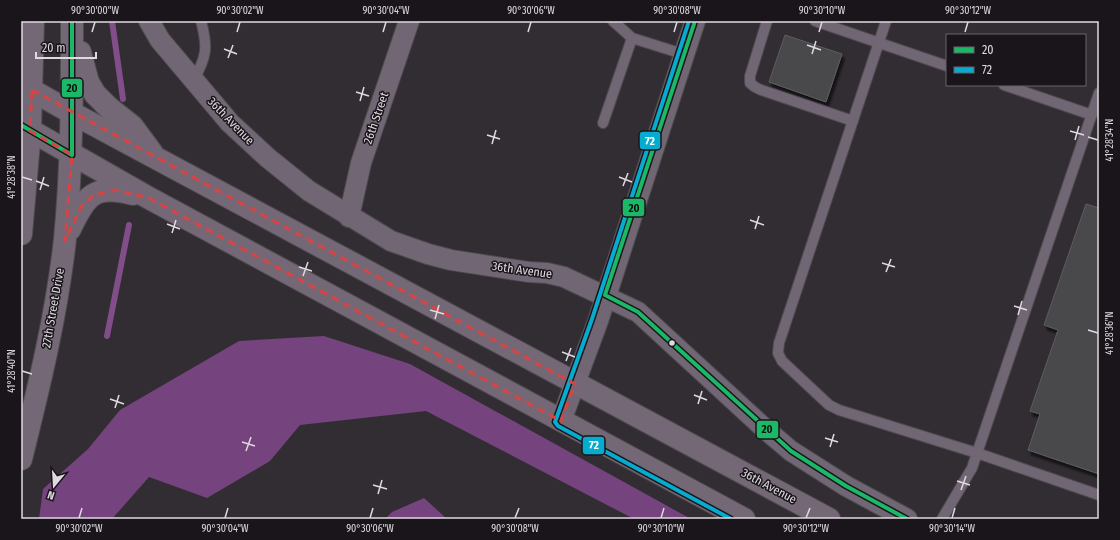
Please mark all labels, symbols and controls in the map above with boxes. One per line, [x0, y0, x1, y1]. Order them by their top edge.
text: 90°30'00"W [71, 5, 119, 17]
text: 90°30'02"W [216, 5, 264, 17]
text: 90°30'04"W [362, 5, 410, 17]
text: 90°30'06"W [507, 5, 555, 17]
text: 90°30'08"W [653, 5, 701, 17]
text: 90°30'10"W [799, 5, 846, 17]
text: 90°30'12"W [945, 5, 991, 17]
scale bar [36, 34, 96, 60]
legend [946, 34, 1086, 86]
text: 20 m [42, 41, 66, 55]
text: 20 [982, 43, 994, 57]
text: 72 [982, 63, 992, 77]
line badge: 20 [61, 78, 83, 98]
text: 20 [65, 82, 78, 95]
street label: 26th Street [361, 90, 391, 146]
street label: 36th Avenue [205, 94, 257, 148]
text: 41°28'34"N [1104, 119, 1116, 161]
line badge: 72 [639, 131, 661, 150]
text: 72 [645, 135, 655, 148]
text: 41°28'38"N [6, 155, 18, 199]
line badge: 20 [622, 198, 645, 217]
text: 20 [627, 202, 640, 215]
street label: 36th Avenue [491, 259, 553, 281]
street label: 27th Street Drive [39, 267, 67, 349]
text: 41°28'36"N [1104, 311, 1116, 355]
unlabelled marker [667, 338, 677, 348]
text: 41°28'40"N [6, 349, 18, 393]
line badge: 20 [756, 420, 779, 439]
text: 20 [760, 423, 773, 436]
line badge: 72 [582, 436, 605, 455]
text: 72 [589, 439, 599, 452]
north arrow [34, 466, 74, 506]
street label: 36th Avenue [739, 466, 799, 506]
text: N [46, 488, 56, 502]
text: 90°30'02"W [55, 523, 103, 535]
text: 90°30'04"W [201, 523, 249, 535]
text: 90°30'06"W [346, 523, 394, 535]
text: 90°30'08"W [491, 523, 539, 535]
text: 90°30'10"W [638, 523, 685, 535]
text: 90°30'12"W [783, 523, 829, 535]
text: 90°30'14"W [929, 523, 975, 535]

